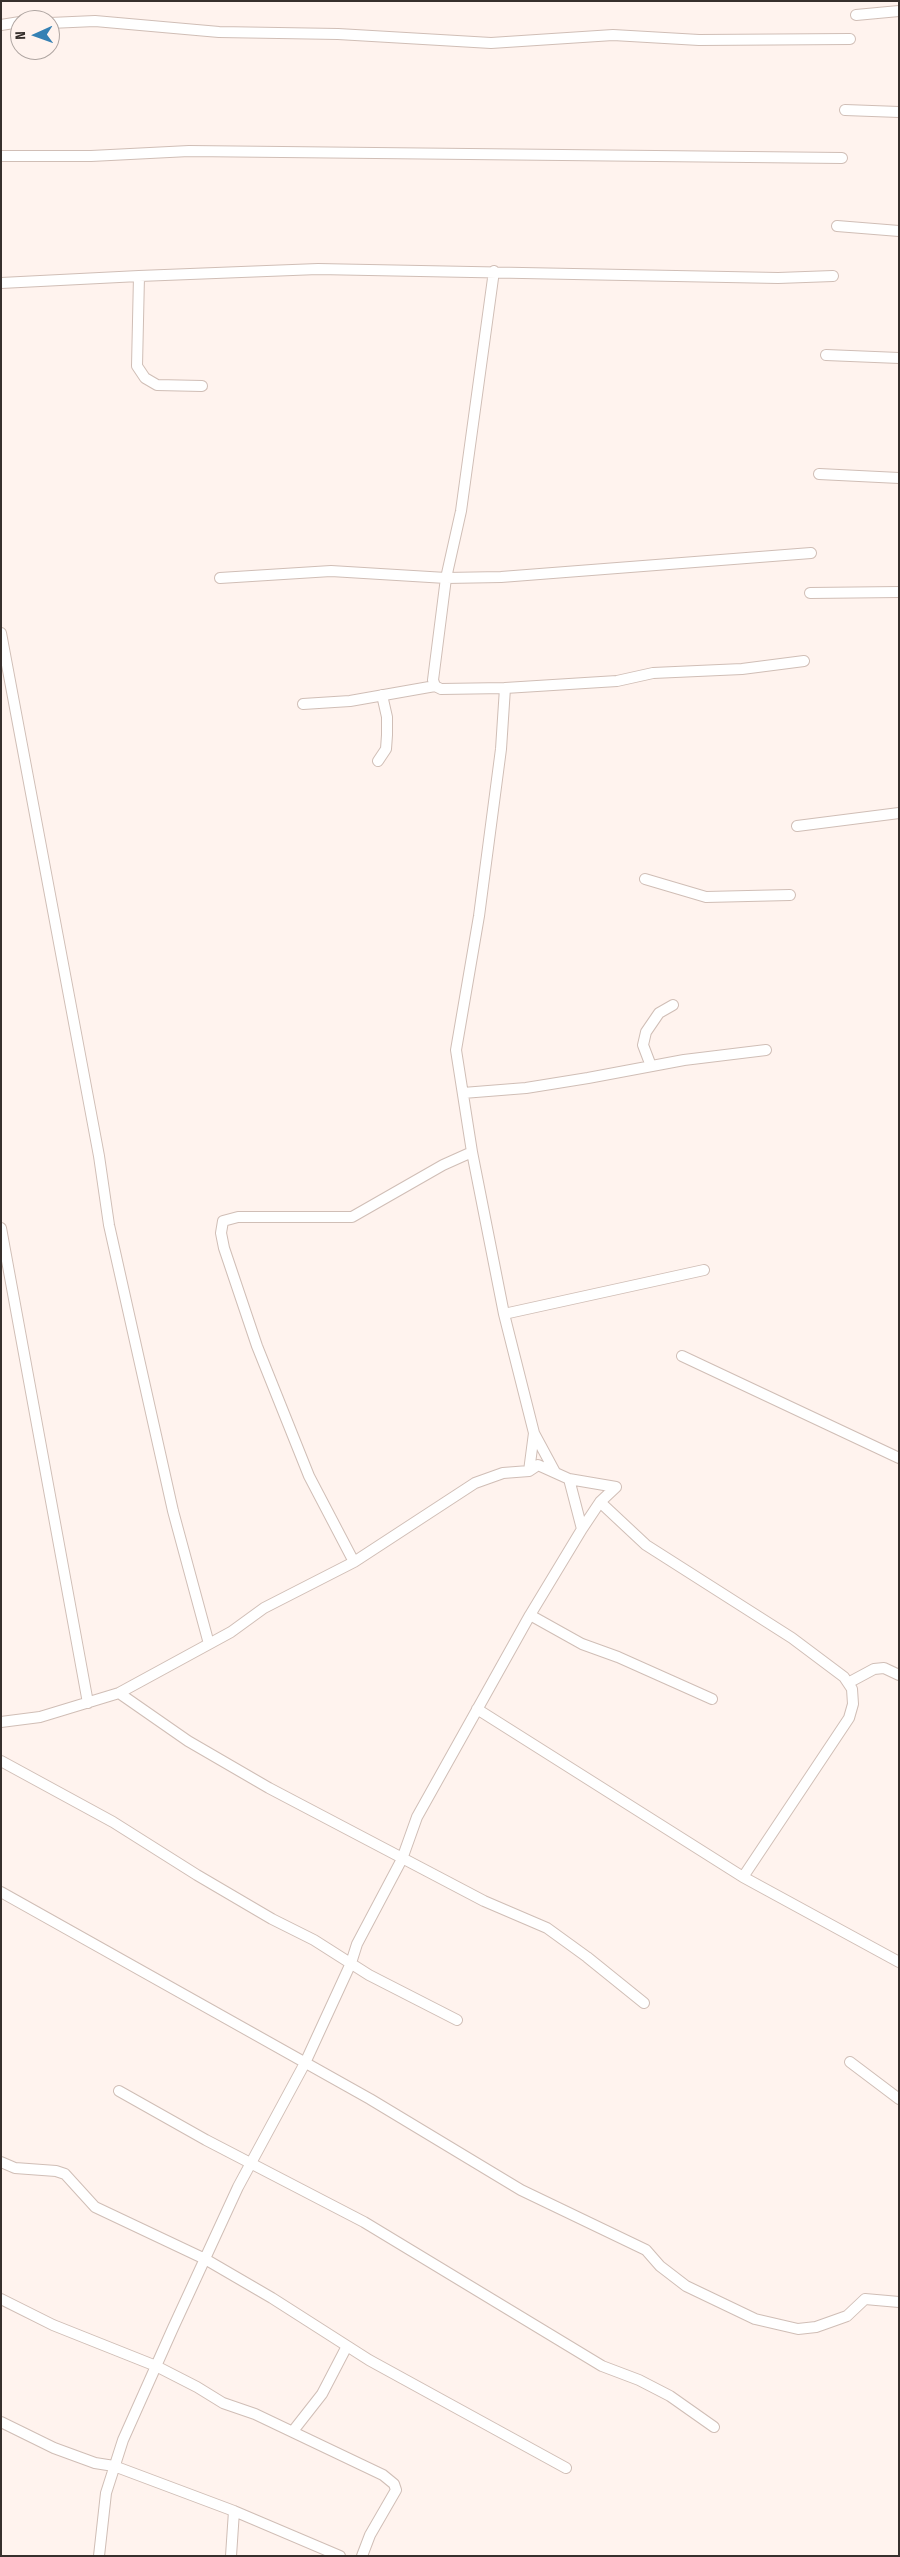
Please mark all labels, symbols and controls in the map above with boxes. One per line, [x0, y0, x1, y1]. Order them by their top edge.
north arrow [10, 10, 60, 60]
text: N [12, 31, 29, 40]

